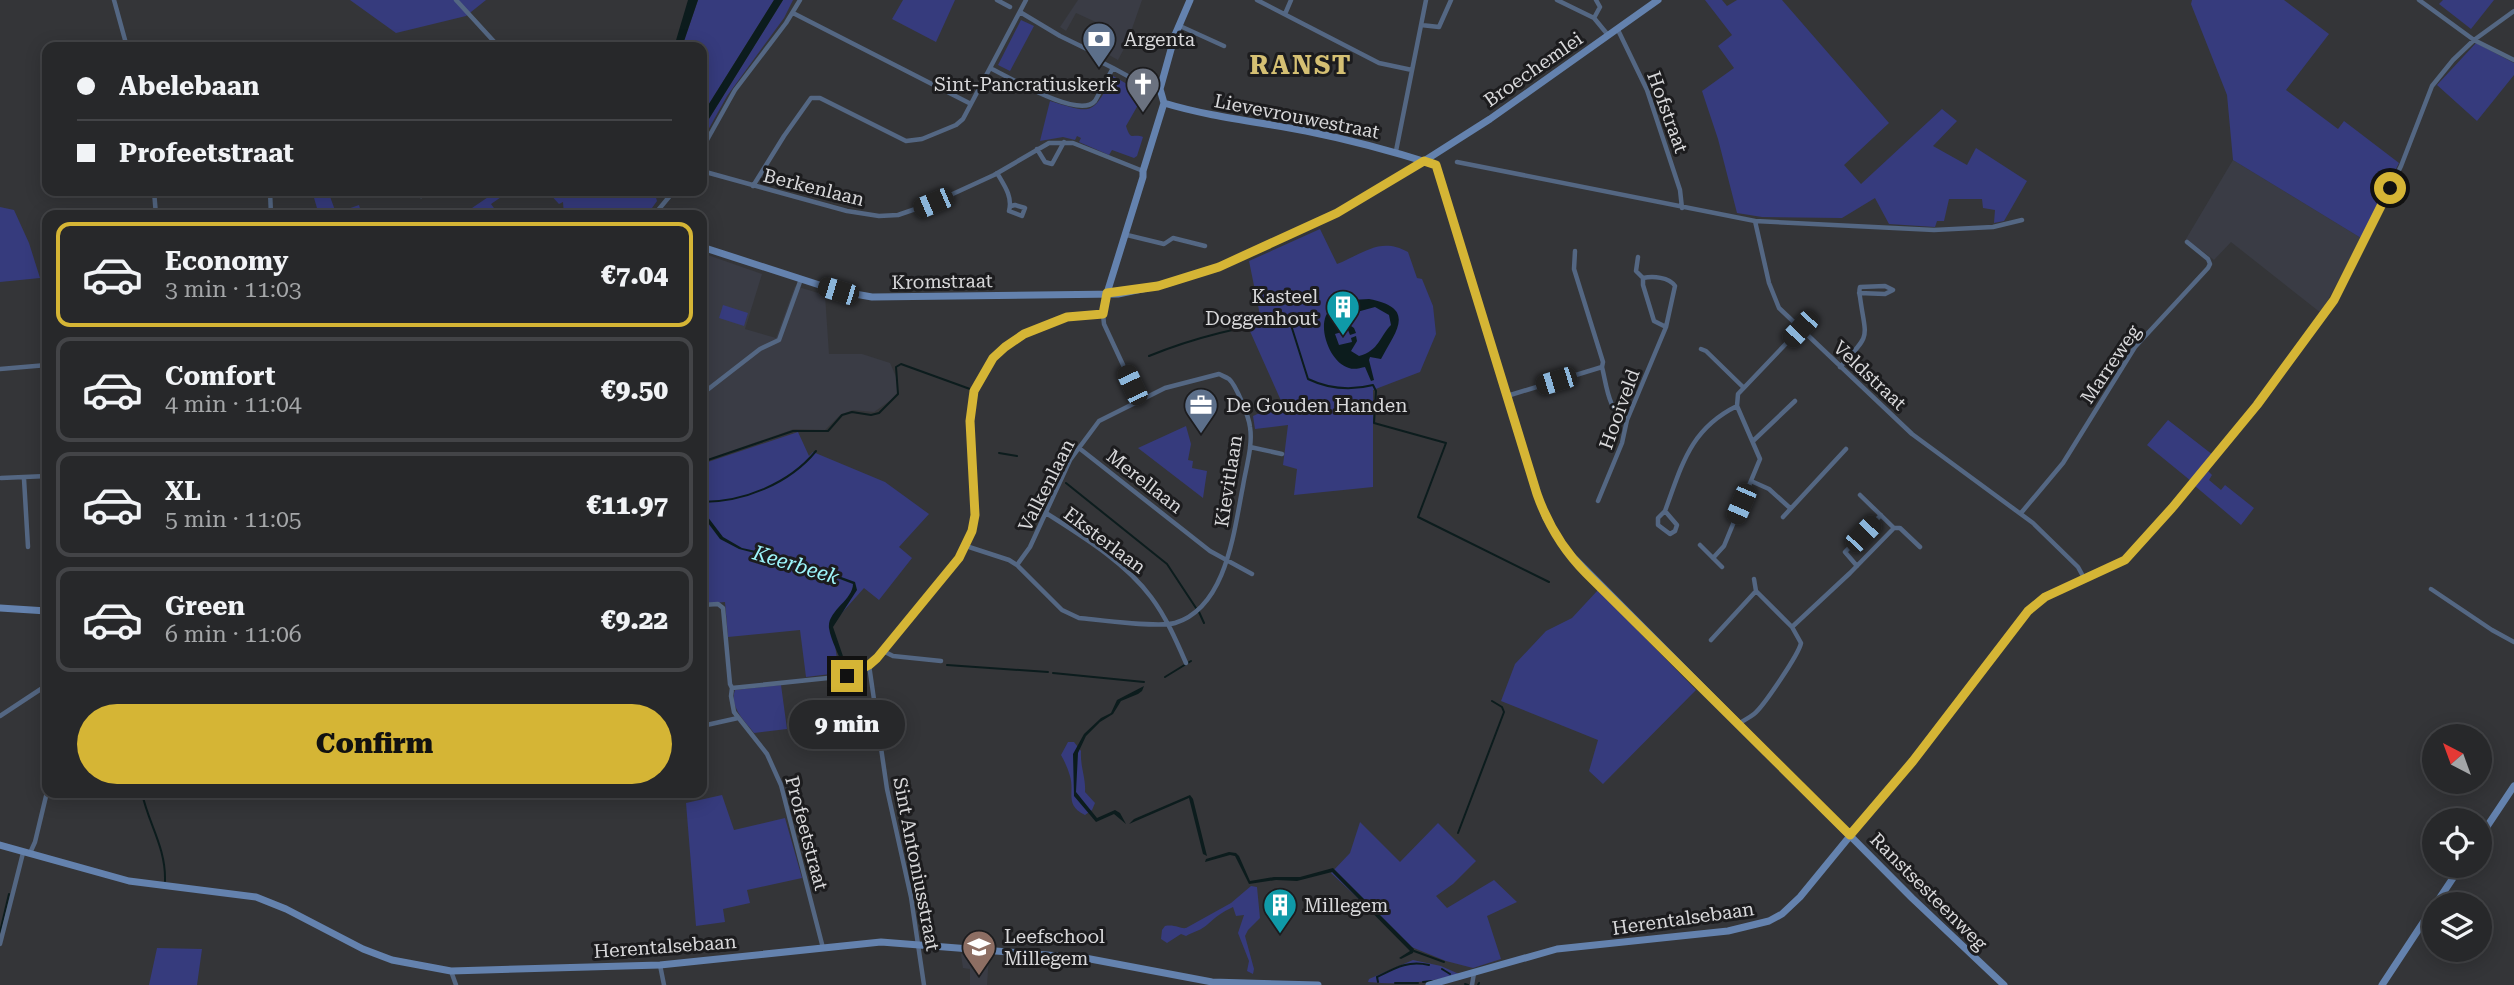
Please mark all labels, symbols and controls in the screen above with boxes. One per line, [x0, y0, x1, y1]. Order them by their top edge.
bank icon: Argenta [1080, 20, 1118, 69]
street label: Broechemlei [1479, 27, 1587, 112]
place label: Argenta [1124, 28, 1196, 51]
district label: RANST [1250, 50, 1352, 80]
church icon: Sint-Pancratiuskerk [1124, 65, 1162, 114]
street label: Hofstraat [1642, 68, 1693, 156]
text: Abelebaan [119, 71, 259, 101]
place label: Sint-Pancratiuskerk [934, 73, 1118, 96]
street label: Lievevrouwestraat [1212, 89, 1381, 144]
text: Profeetstraat [119, 138, 294, 168]
street label: Berkenlaan [761, 164, 867, 211]
route start [2374, 172, 2406, 204]
car [910, 185, 957, 221]
icon: car [81, 243, 144, 306]
text: Economy [165, 246, 288, 276]
text: €7.04 [601, 260, 668, 290]
street label: Kromstraat [891, 269, 993, 294]
car [815, 275, 862, 307]
text: 3 min · 11:03 [165, 276, 302, 303]
place label: Kasteel Doggenhout [1205, 285, 1318, 330]
building icon: Kasteel Doggenhout [1324, 288, 1362, 337]
car [1778, 306, 1823, 352]
street label: Marreweg [2076, 320, 2145, 408]
street label: Veldstraat [1828, 336, 1911, 415]
icon: car [81, 358, 144, 421]
text: Comfort [165, 361, 275, 391]
car [1114, 362, 1151, 408]
car [1533, 365, 1580, 397]
street label: Hooiveld [1594, 366, 1645, 453]
text: €9.50 [601, 375, 668, 405]
office icon: De Gouden Handen [1182, 386, 1220, 435]
text: 4 min · 11:04 [165, 391, 302, 418]
place label: De Gouden Handen [1226, 394, 1407, 417]
street label: Kievitlaan [1210, 433, 1247, 529]
street label: Valkenlaan [1013, 435, 1080, 535]
street label: Merellaan [1102, 444, 1187, 518]
icon: car [81, 473, 144, 536]
text: XL [165, 476, 201, 506]
car [1724, 481, 1759, 527]
text: €11.97 [587, 490, 668, 520]
street label: Eksterlaan [1059, 502, 1150, 579]
text: 5 min · 11:05 [165, 506, 302, 533]
car [1841, 512, 1886, 556]
water label: Keerbeek [749, 540, 843, 590]
icon: car [81, 588, 144, 651]
text: Green [165, 591, 245, 621]
text: €9.22 [601, 605, 668, 635]
text: 6 min · 11:06 [165, 621, 302, 648]
route end [831, 660, 863, 692]
callout: 9 min [789, 700, 905, 750]
button: Confirm [77, 704, 672, 784]
text: 9 min [815, 711, 879, 738]
north arrow [2422, 724, 2492, 794]
map controls [2422, 724, 2492, 962]
street label: Profeetstraat [780, 773, 833, 893]
street label: Sint Antoniusstraat [888, 775, 945, 953]
button: locate [2422, 808, 2492, 878]
street label: Ranstsesteenweg [1865, 828, 1992, 955]
building icon: Millegem [1261, 886, 1299, 935]
button: layers [2422, 892, 2492, 962]
place label: Millegem [1304, 894, 1388, 917]
street label: Herentalsebaan [1610, 897, 1756, 940]
place label: Leefschool Millegem [1004, 925, 1105, 970]
school or university icon: Leefschool Millegem [960, 928, 998, 977]
street label: Herentalsebaan [593, 930, 737, 963]

